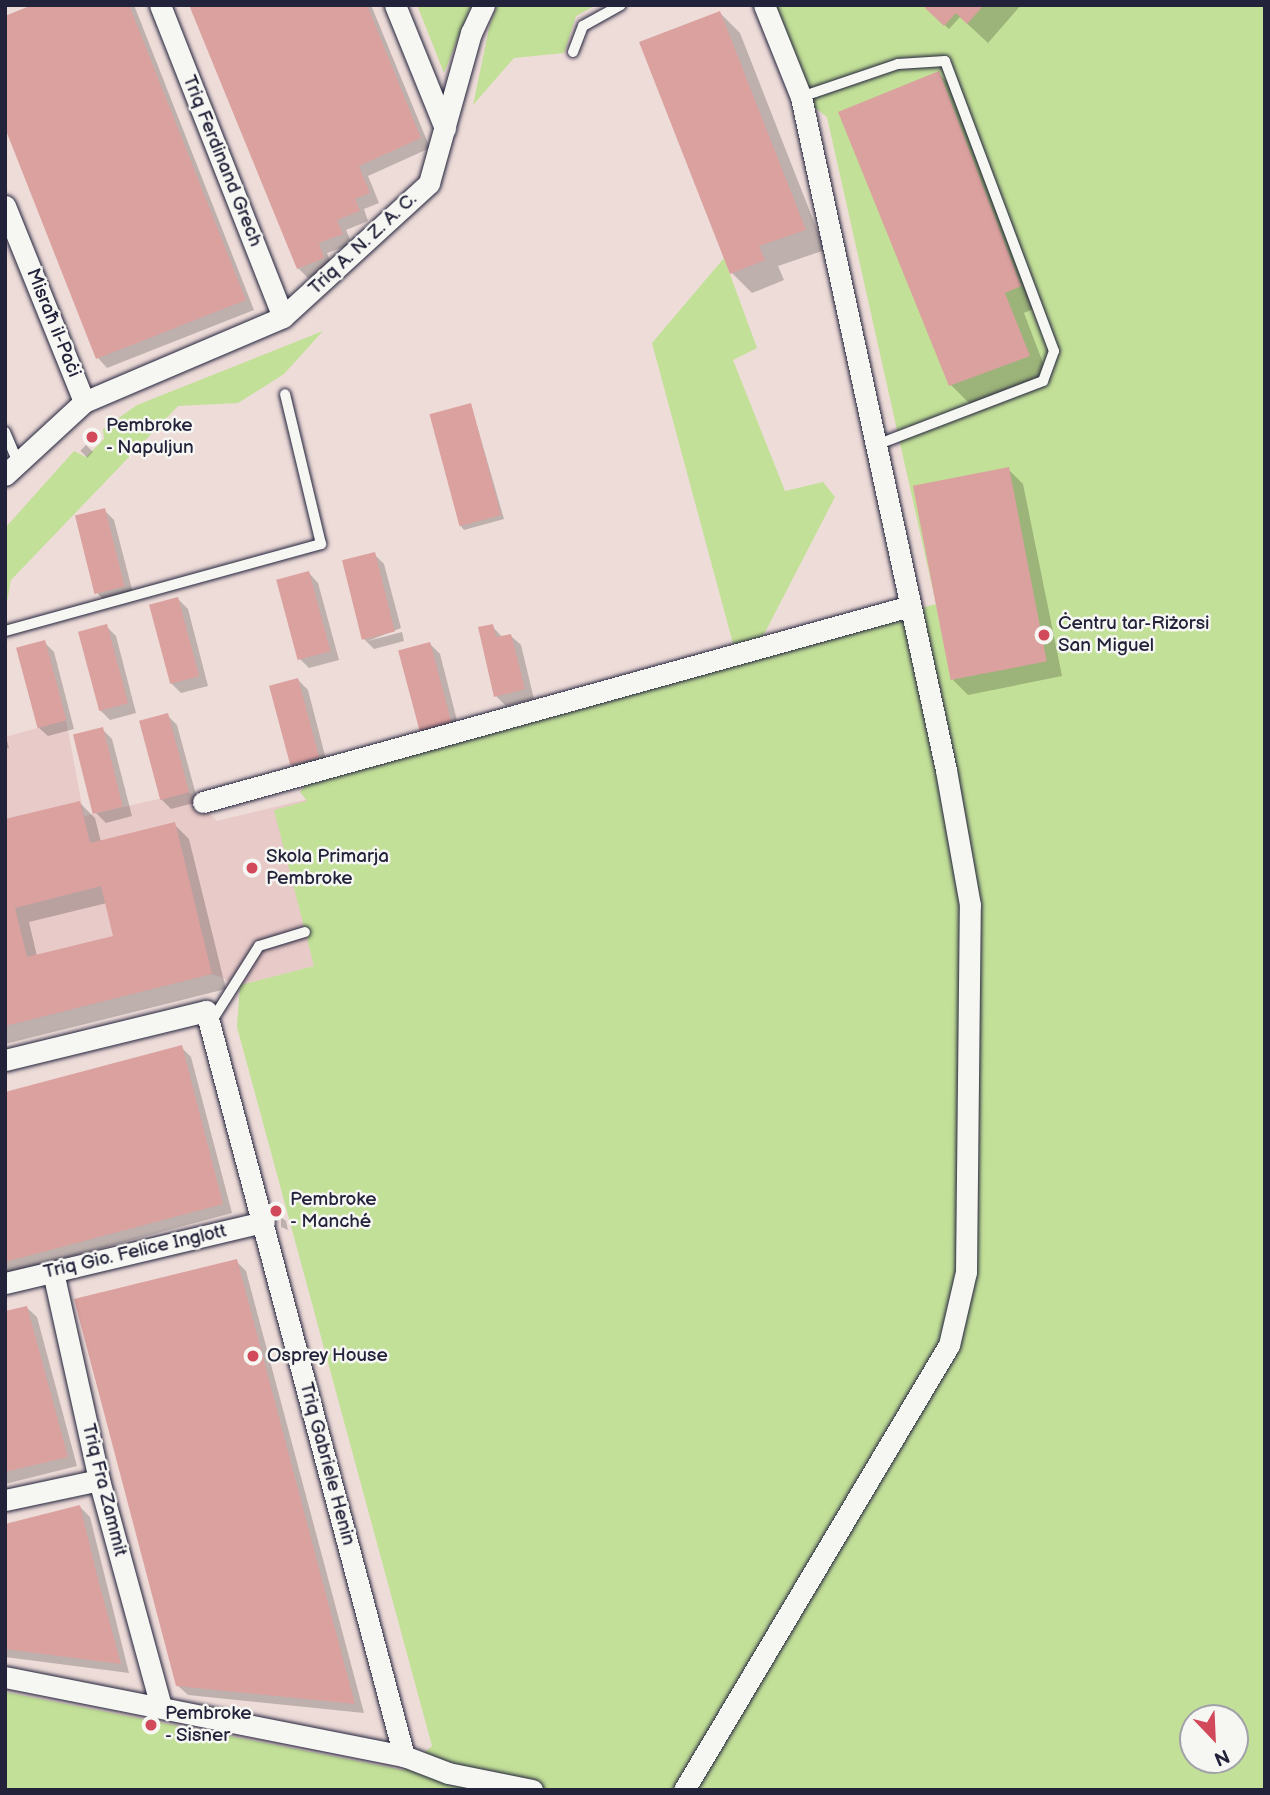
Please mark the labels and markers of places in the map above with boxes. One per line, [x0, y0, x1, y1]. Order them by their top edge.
place label: Pembroke - Napuljun [106, 415, 195, 459]
marker: Pembroke - Napuljun [84, 429, 100, 445]
place label: Ċentru tar-Riżorsi San Miguel [1058, 613, 1210, 657]
marker: Ċentru tar-Riżorsi San Miguel [1036, 627, 1052, 643]
place label: Skola Primarja Pembroke [266, 846, 389, 890]
marker: Skola Primarja Pembroke [244, 860, 260, 876]
place label: Pembroke - Manché [290, 1189, 377, 1233]
marker: Pembroke - Manché [268, 1203, 284, 1219]
place label: Osprey House [267, 1345, 389, 1367]
marker: Osprey House [245, 1348, 261, 1364]
place label: Pembroke - Sisner [165, 1703, 252, 1747]
marker: Pembroke - Sisner [143, 1717, 159, 1733]

